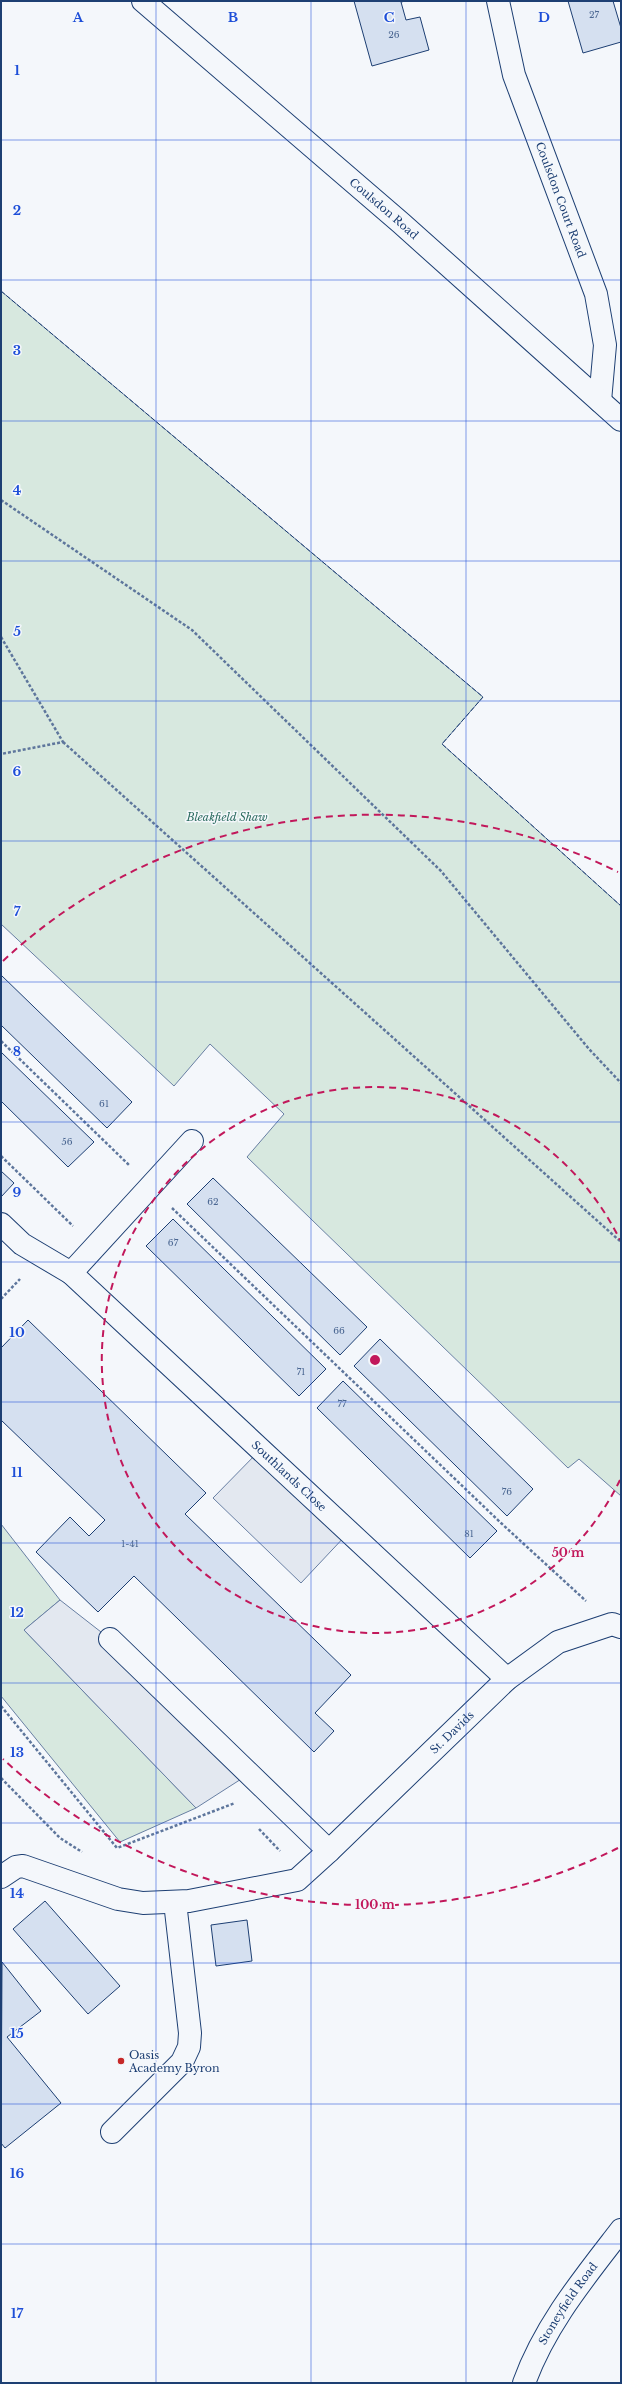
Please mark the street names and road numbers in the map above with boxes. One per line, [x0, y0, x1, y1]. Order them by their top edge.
street label: Coulsdon Court Road [533, 140, 589, 260]
street label: Coulsdon Road [347, 175, 422, 243]
street label: Southlands Close [249, 1438, 329, 1514]
street label: St. Davids [427, 1708, 477, 1757]
street label: Stoneyfield Road [535, 2259, 601, 2347]

